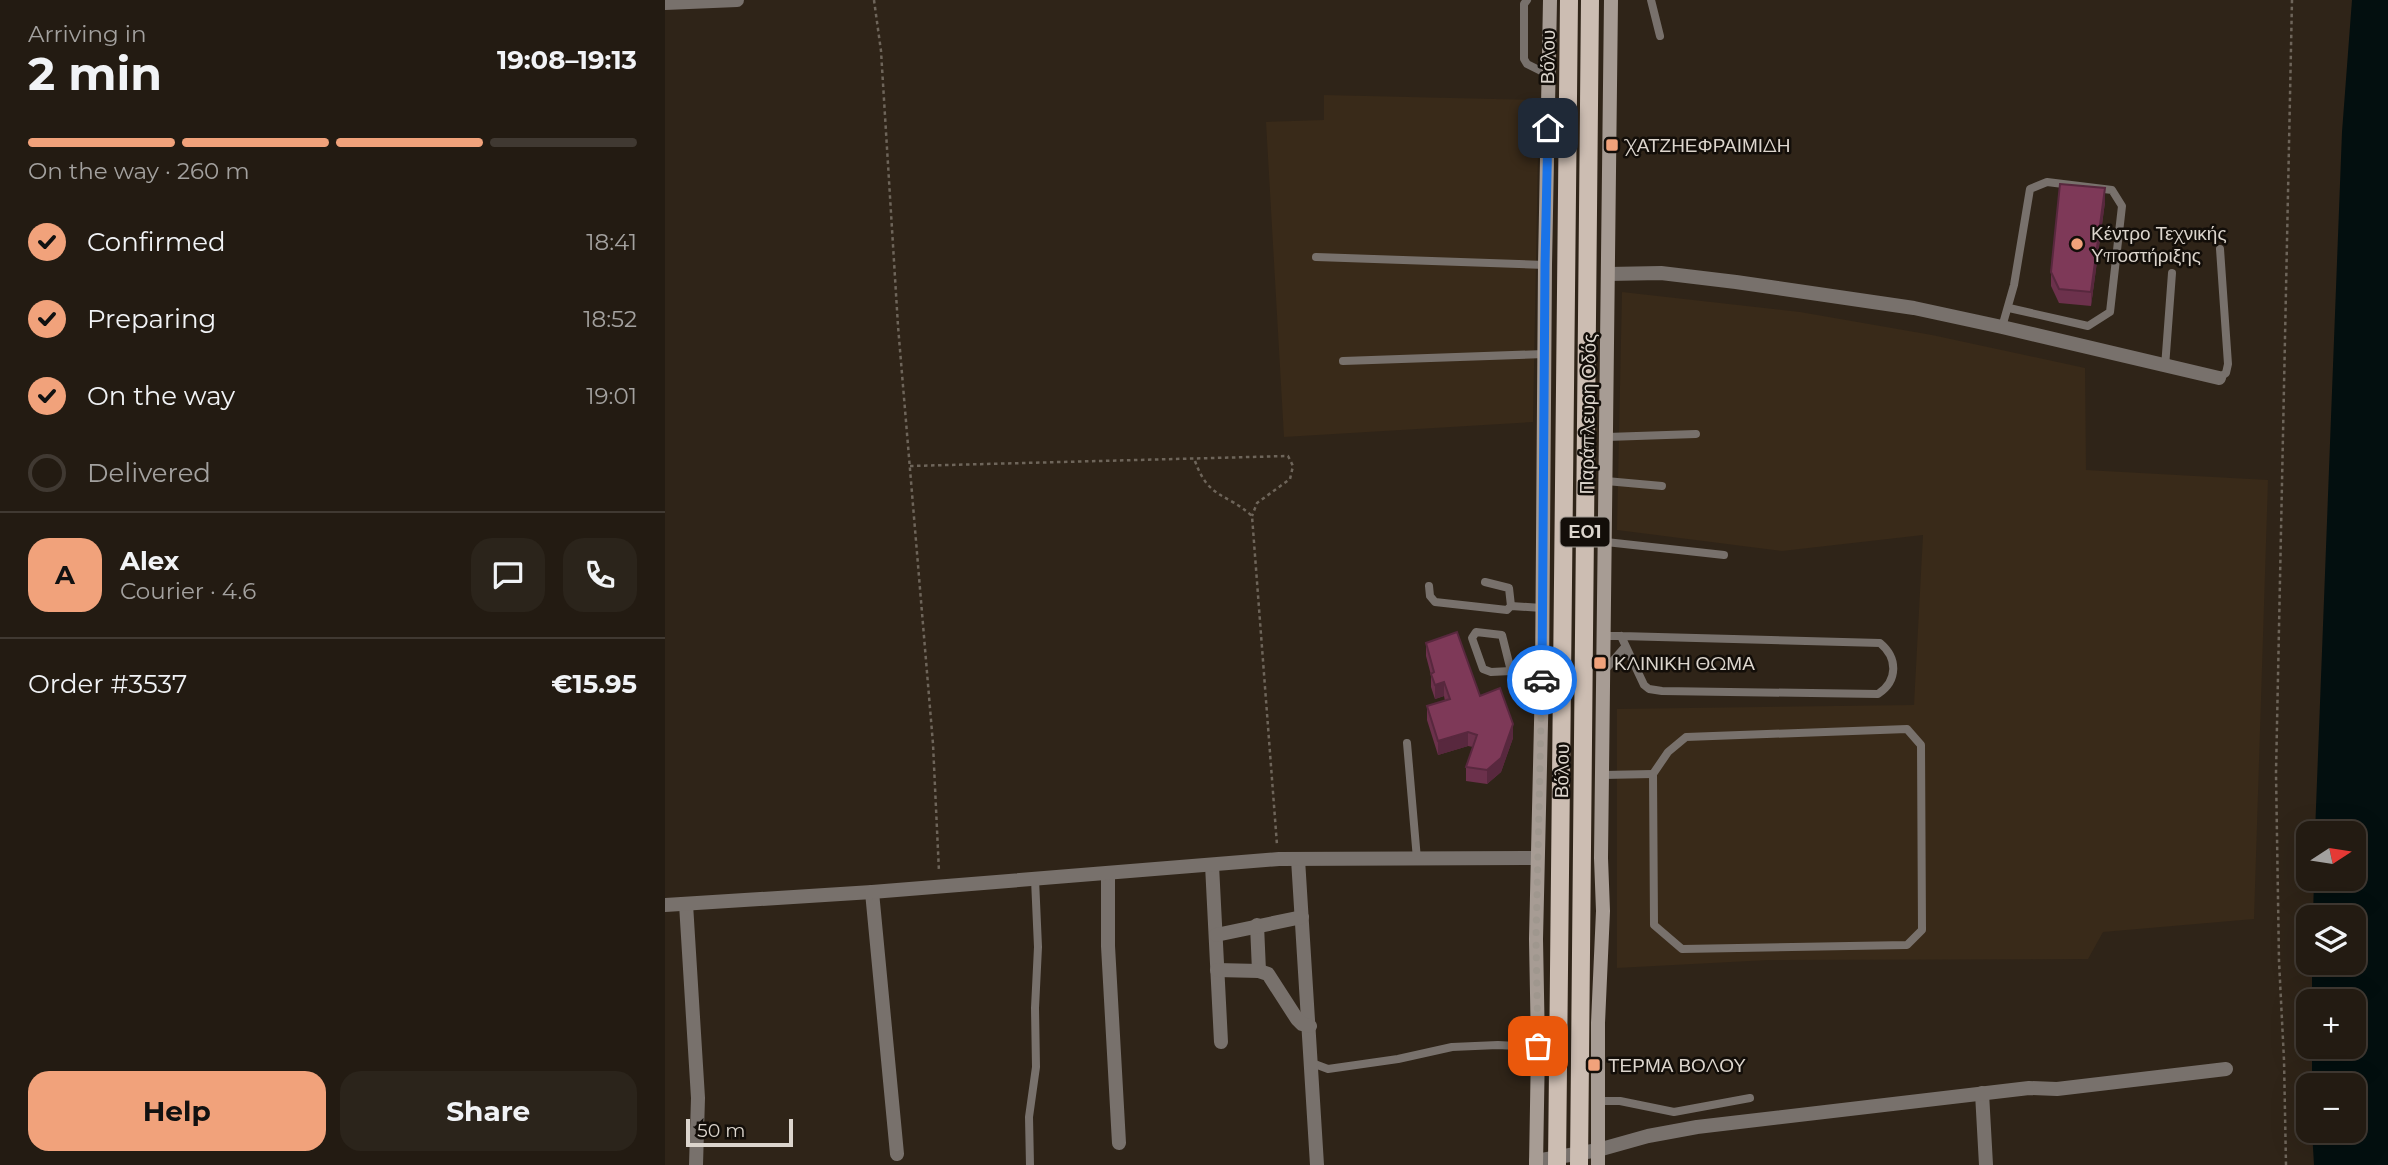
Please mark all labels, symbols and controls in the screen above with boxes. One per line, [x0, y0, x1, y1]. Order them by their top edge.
text: Arriving in [28, 20, 147, 48]
street label: Βόλου [1536, 30, 1560, 84]
text: 19:08–19:13 [497, 44, 637, 76]
text: 2 min [28, 45, 162, 102]
pin [1518, 98, 1578, 158]
icon: home [1529, 109, 1567, 147]
place label: ΧΑΤΖΗΕΦΡΑΙΜΙΔΗ [1623, 134, 1790, 157]
marker: ΧΑΤΖΗΕΦΡΑΙΜΙΔΗ [1604, 137, 1620, 153]
text: On the way · 260 m [28, 157, 250, 185]
place label: Κέντρο Τεχνικής Υποστήριξης [2091, 222, 2227, 267]
icon: check [28, 223, 66, 261]
text: Confirmed [87, 226, 226, 258]
text: 18:41 [586, 228, 637, 256]
marker: Κέντρο Τεχνικής Υποστήριξης [2069, 236, 2085, 252]
icon: check [28, 300, 66, 338]
text: Preparing [87, 303, 216, 335]
text: 18:52 [583, 305, 637, 333]
street label: Παράπλευρη Οδός [1575, 333, 1601, 495]
icon: check [28, 377, 66, 415]
text: On the way [87, 380, 235, 412]
text: 19:01 [586, 382, 637, 410]
text: Delivered [87, 457, 211, 489]
road number: ΕΟ1 [1560, 518, 1609, 546]
button: chat [471, 538, 545, 612]
button: phone [563, 538, 637, 612]
text: Alex [120, 545, 179, 577]
text: A [55, 559, 75, 591]
text: Courier · 4.6 [120, 577, 256, 605]
courier [1507, 645, 1577, 715]
place label: ΚΛΙΝΙΚΗ ΘΩΜΑ [1614, 652, 1755, 675]
marker: ΚΛΙΝΙΚΗ ΘΩΜΑ [1592, 655, 1608, 671]
icon: car [1523, 661, 1561, 699]
text: Order #3537 [28, 668, 187, 700]
text: €15.95 [551, 668, 637, 700]
street label: Βόλου [1550, 744, 1574, 798]
north arrow [2296, 821, 2366, 891]
map controls [2296, 821, 2366, 1143]
button: layers [2296, 905, 2366, 975]
button: + [2296, 989, 2366, 1059]
pin [1508, 1016, 1568, 1076]
icon: bag [1519, 1027, 1557, 1065]
place label: ΤΕΡΜΑ ΒΟΛΟΥ [1608, 1054, 1746, 1077]
marker: ΤΕΡΜΑ ΒΟΛΟΥ [1586, 1057, 1602, 1073]
button: Help [28, 1071, 326, 1151]
button: Share [340, 1071, 637, 1151]
button: − [2296, 1073, 2366, 1143]
scale bar [686, 1116, 793, 1148]
text: 50 m [697, 1119, 745, 1142]

